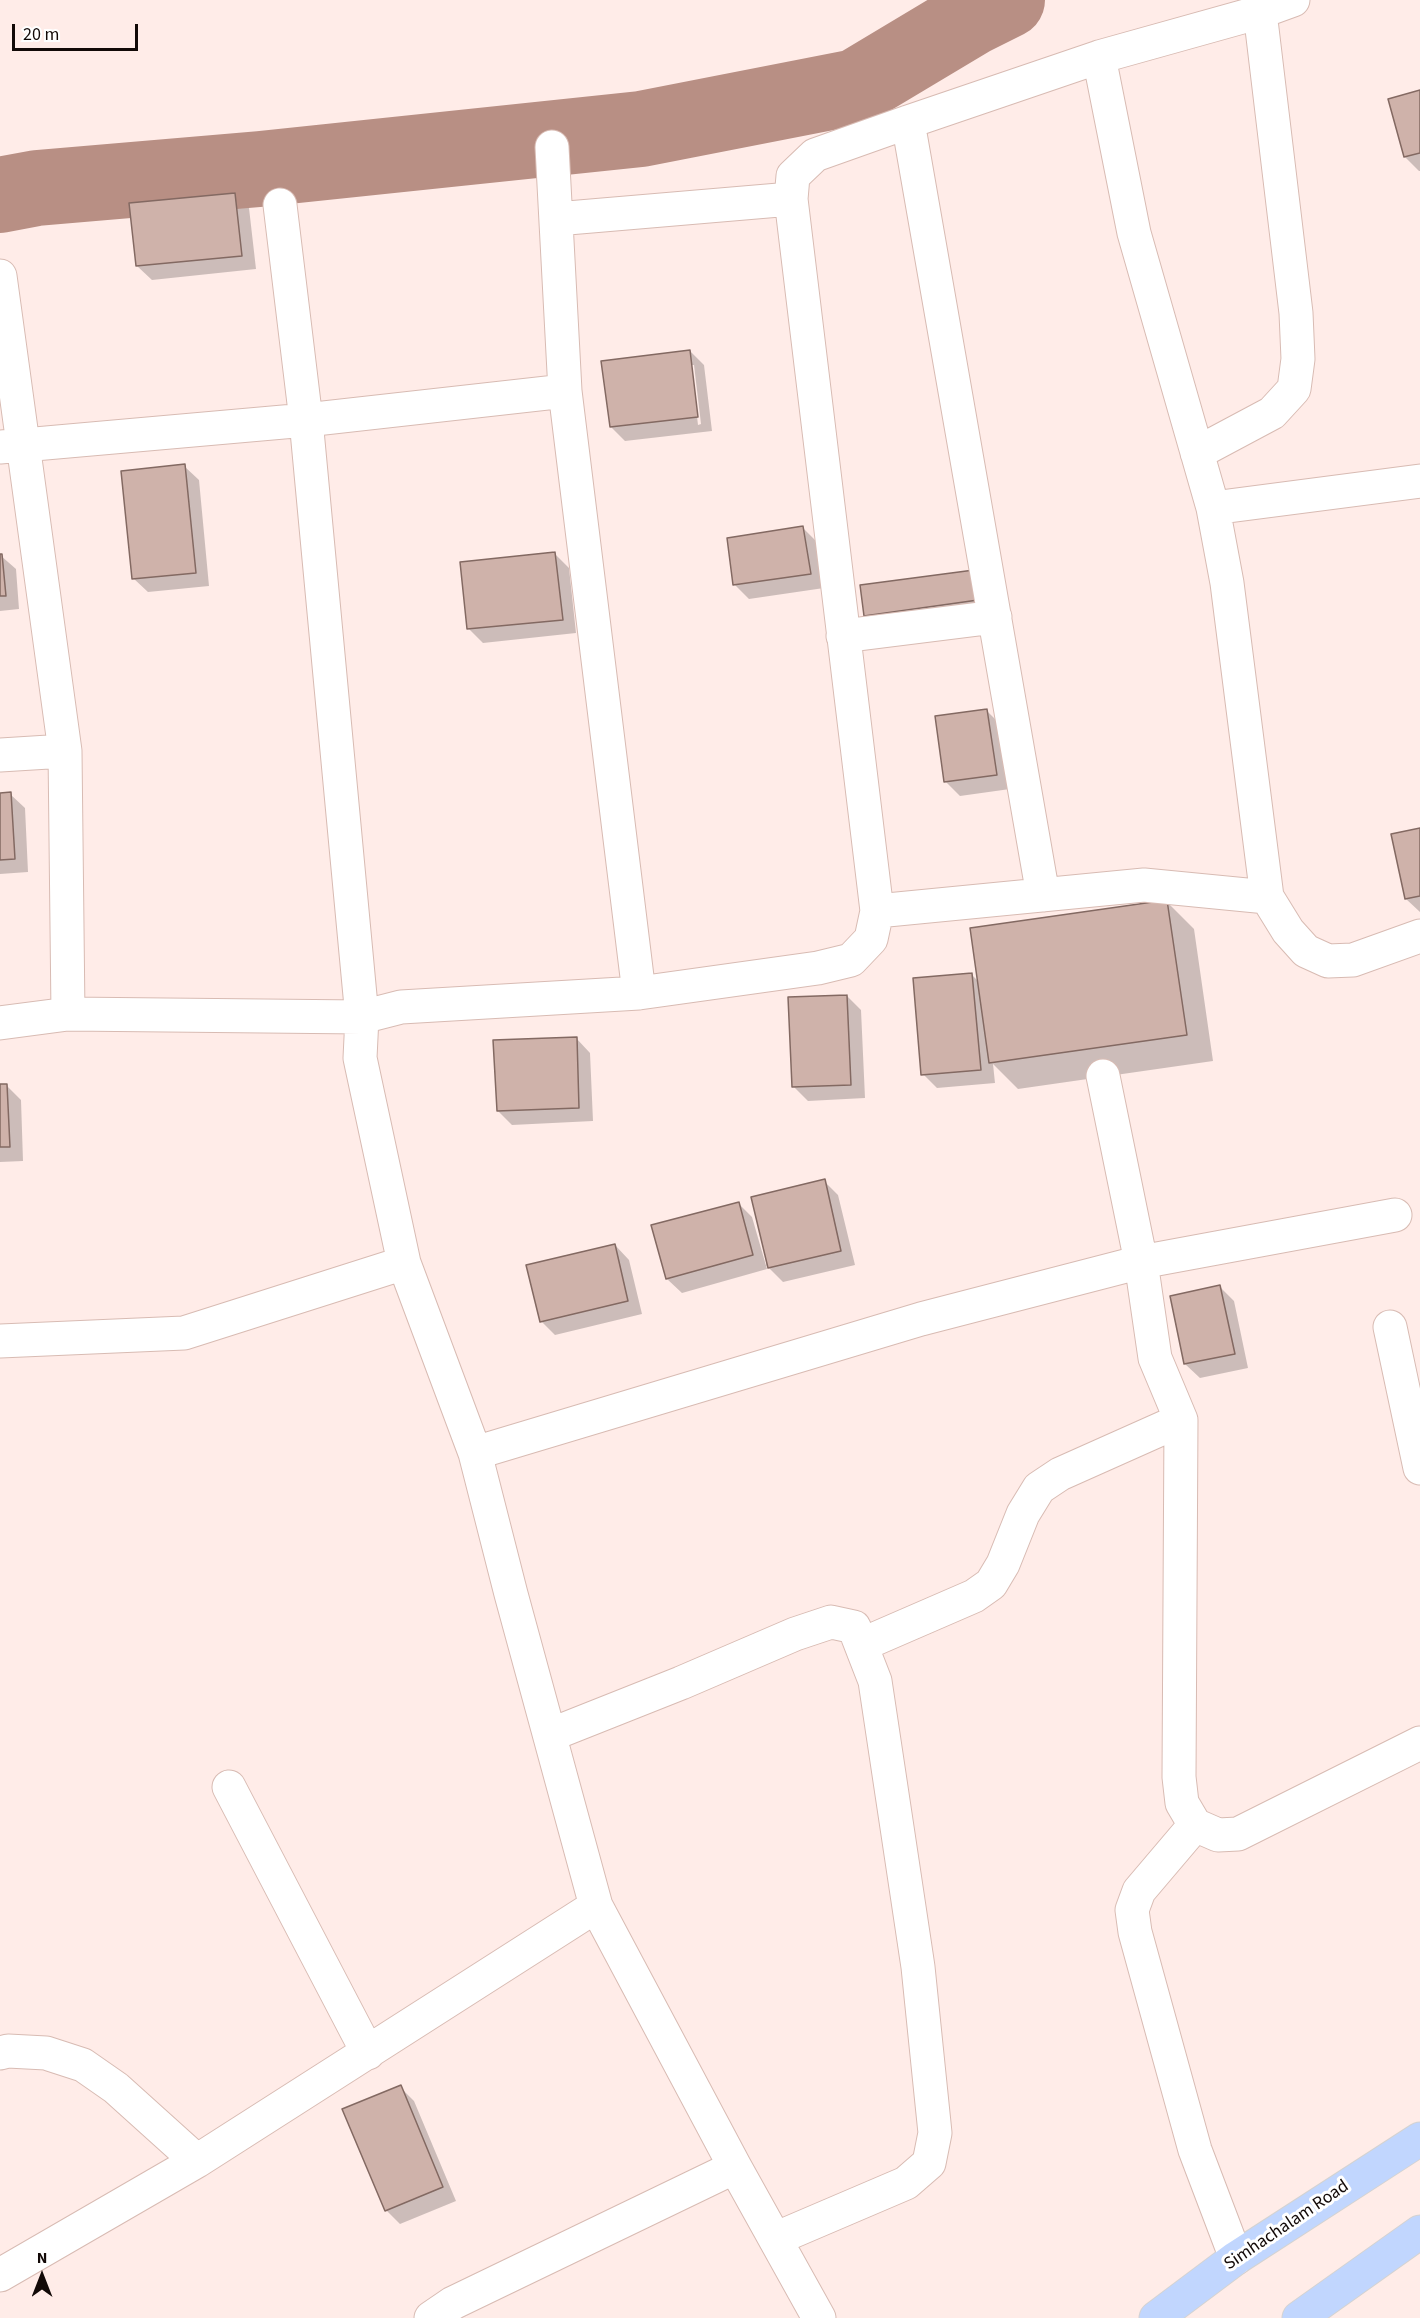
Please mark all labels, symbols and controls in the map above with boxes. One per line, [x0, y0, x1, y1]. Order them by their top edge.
scale bar [15, 12, 141, 50]
text: 20 m [23, 22, 59, 47]
street label: Simhachalam Road [1221, 2176, 1353, 2276]
north arrow [12, 2246, 72, 2306]
text: N [37, 2247, 47, 2269]

